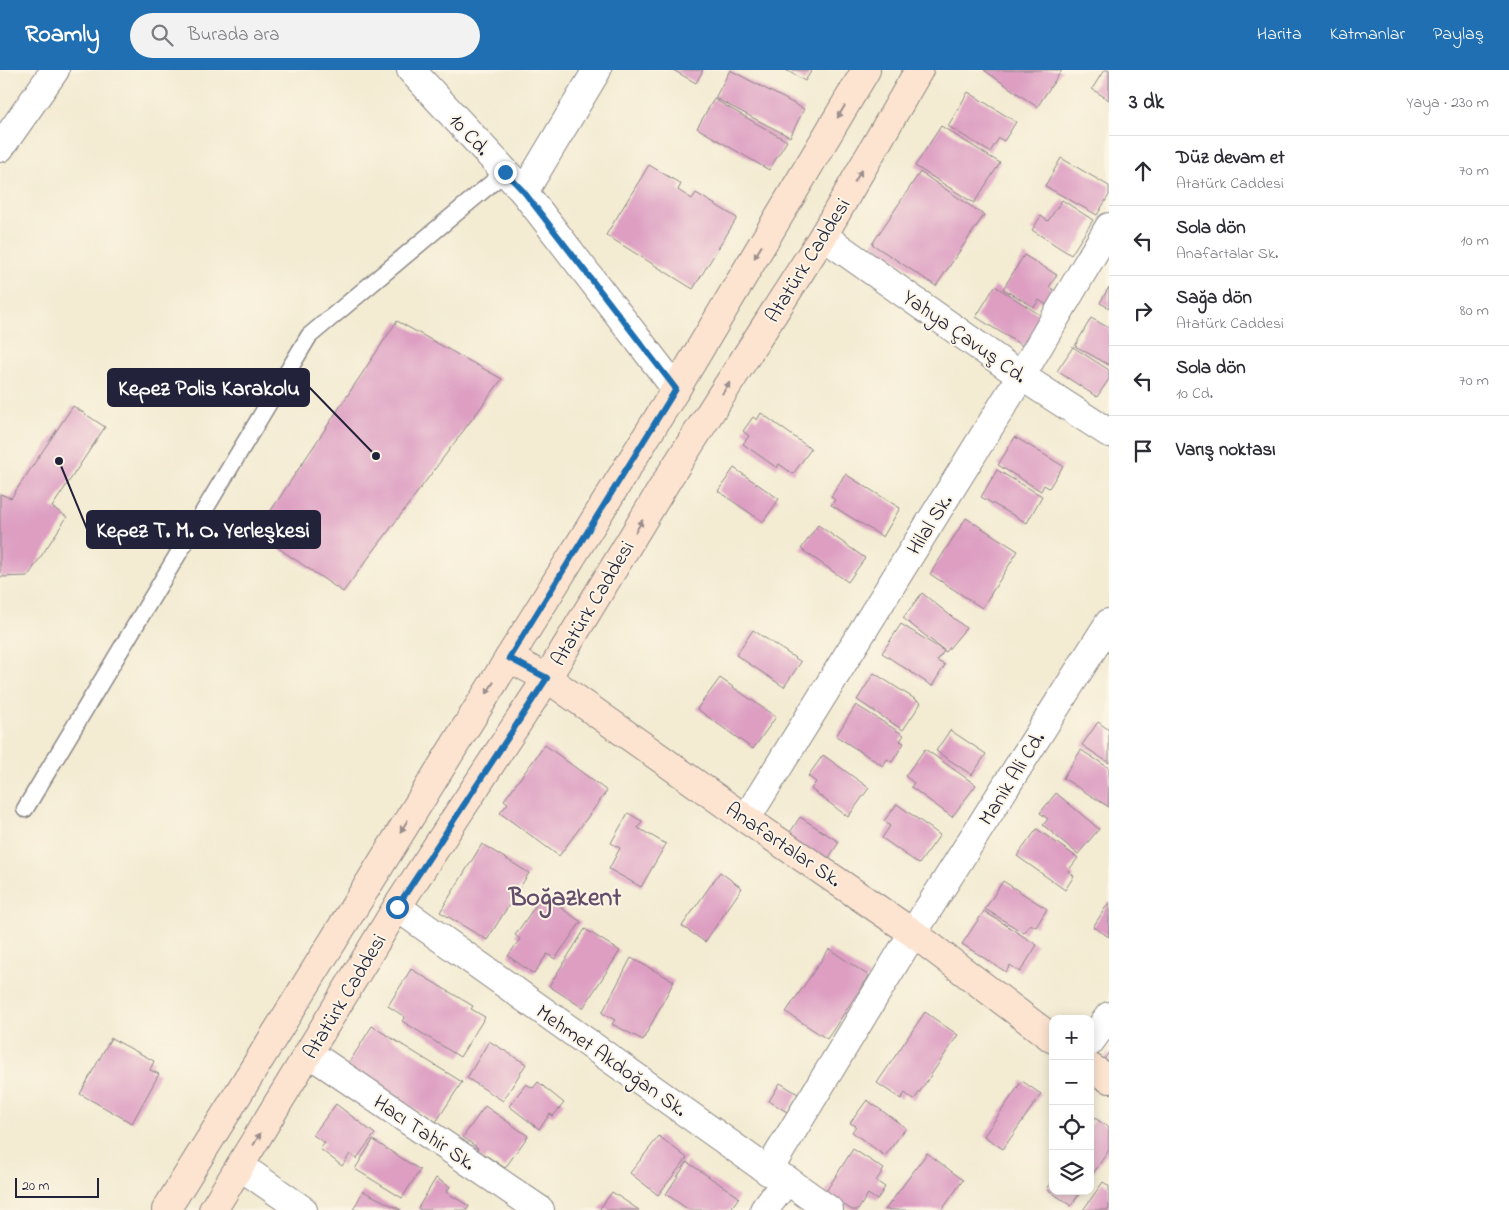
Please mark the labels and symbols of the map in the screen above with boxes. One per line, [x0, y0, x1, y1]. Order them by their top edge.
one-way arrow [837, 105, 846, 118]
street label: 10 Cd. [441, 107, 496, 163]
route end [494, 161, 517, 184]
one-way arrow [853, 169, 862, 183]
street label: Atatürk Caddesi [758, 193, 859, 329]
one-way arrow [754, 245, 763, 258]
street label: Yahya Çavuş Cd. [894, 284, 1032, 393]
callout: Kepez Polis Karakolu [108, 369, 309, 406]
text: Kepez Polis Karakolu [118, 374, 300, 406]
one-way arrow [721, 382, 731, 395]
street label: Hilal Sk. [900, 489, 961, 561]
callout: Kepez T. M. O. Yerleşkesi [87, 511, 320, 548]
text: Kepez T. M. O. Yerleşkesi [96, 516, 310, 548]
one-way arrow [635, 519, 644, 532]
street label: Atatürk Caddesi [544, 536, 643, 672]
one-way arrow [485, 682, 495, 695]
street label: Manik Ali Cd. [972, 726, 1053, 832]
street label: Anafartalar Sk. [719, 796, 847, 896]
one-way arrow [400, 820, 409, 833]
district label: Boğazkent [508, 880, 621, 919]
route start [386, 896, 409, 919]
street label: Atatürk Caddesi [296, 929, 395, 1065]
street label: Mehmet Akdoğan Sk. [528, 998, 693, 1127]
street label: Hacı Tahir Sk. [367, 1088, 481, 1179]
one-way arrow [253, 1132, 262, 1145]
scale bar [15, 1175, 99, 1198]

